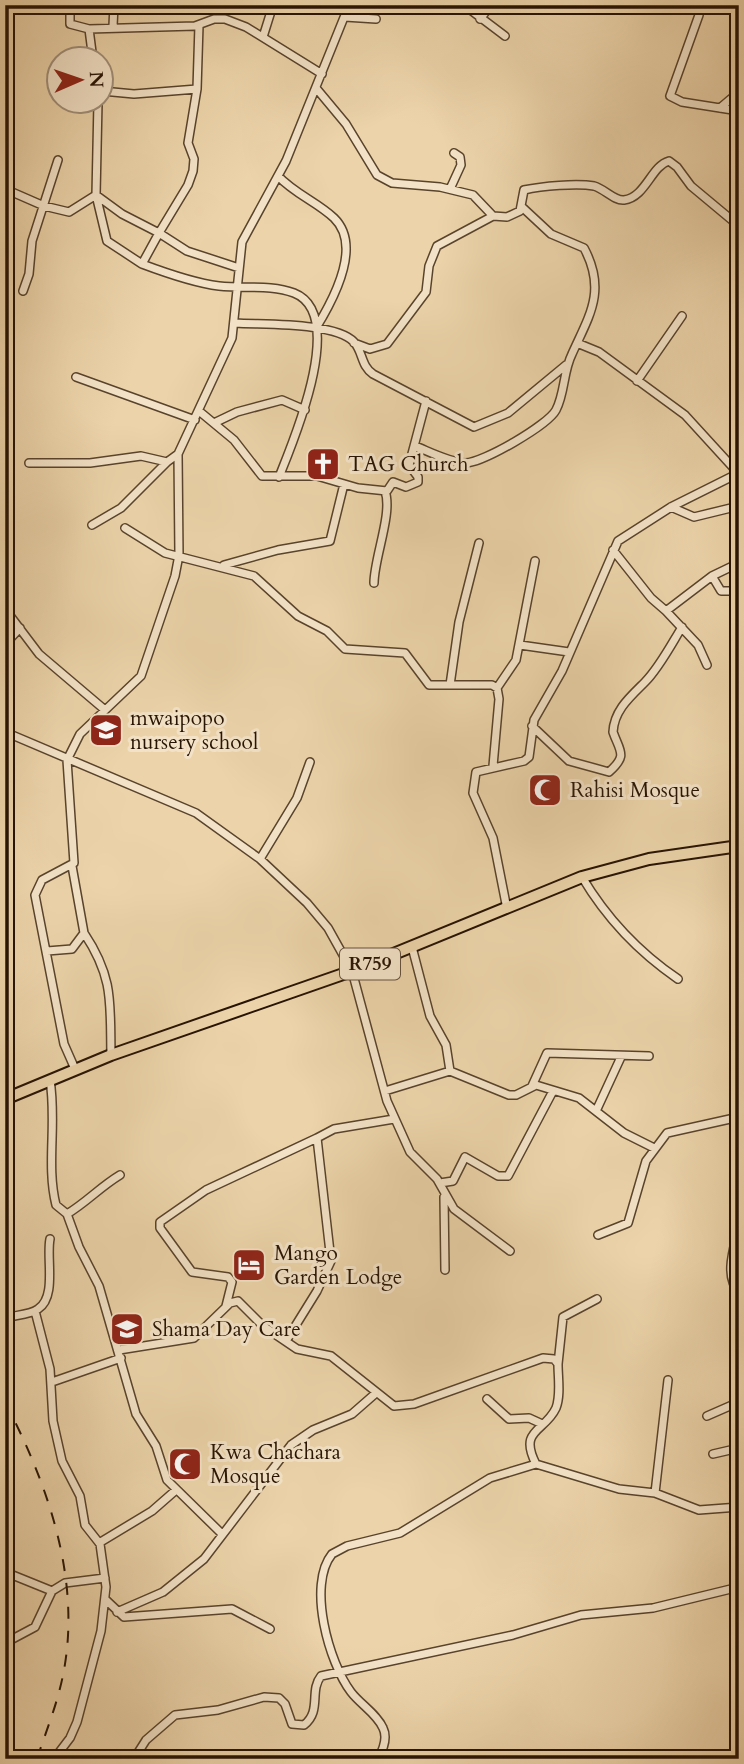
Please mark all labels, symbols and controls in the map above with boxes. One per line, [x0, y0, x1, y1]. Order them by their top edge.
north arrow [46, 46, 116, 116]
text: N [83, 71, 109, 89]
church icon: TAG Church [304, 445, 342, 483]
place label: TAG Church [348, 450, 469, 479]
place label: mwaipopo nursery school [130, 704, 258, 757]
school or university icon: mwaipopo nursery school [87, 711, 125, 749]
mosque icon: Rahisi Mosque [526, 771, 564, 809]
place label: Rahisi Mosque [570, 776, 700, 805]
road number: R759 [340, 948, 400, 980]
place label: Mango Garden Lodge [274, 1239, 402, 1292]
hotel icon: Mango Garden Lodge [230, 1246, 268, 1284]
school or university icon: Shama Day Care [108, 1310, 146, 1348]
place label: Shama Day Care [152, 1315, 301, 1344]
place label: Kwa Chachara Mosque [210, 1438, 341, 1491]
mosque icon: Kwa Chachara Mosque [166, 1445, 204, 1483]

